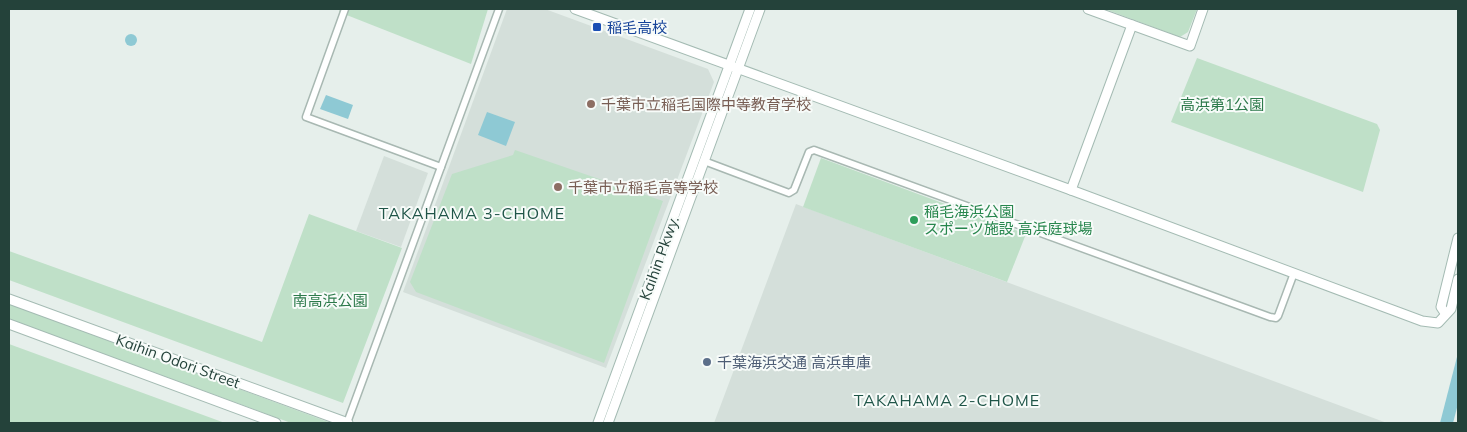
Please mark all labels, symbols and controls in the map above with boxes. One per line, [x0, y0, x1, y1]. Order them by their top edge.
place label: 稲毛高校 [607, 18, 667, 37]
marker: 稲毛高校 [591, 21, 603, 33]
place label: 千葉市立稲毛国際中等教育学校 [601, 95, 811, 114]
park label: 高浜第1公園 [1180, 95, 1264, 114]
marker: 千葉市立稲毛国際中等教育学校 [585, 98, 597, 110]
place label: 千葉市立稲毛高等学校 [568, 178, 718, 197]
marker: 千葉市立稲毛高等学校 [552, 181, 564, 193]
place label: 稲毛海浜公園 スポーツ施設 高浜庭球場 [924, 202, 1093, 238]
district label: TAKAHAMA 3-CHOME [379, 203, 565, 223]
street label: Kaihin Pkwy. [635, 213, 683, 303]
marker: 稲毛海浜公園 スポーツ施設 高浜庭球場 [908, 214, 920, 226]
park label: 南高浜公園 [292, 291, 368, 310]
street label: Kaihin Odori Street [113, 330, 243, 392]
place label: 千葉海浜交通 高浜車庫 [717, 353, 871, 372]
marker: 千葉海浜交通 高浜車庫 [701, 356, 713, 368]
district label: TAKAHAMA 2-CHOME [854, 390, 1040, 410]

